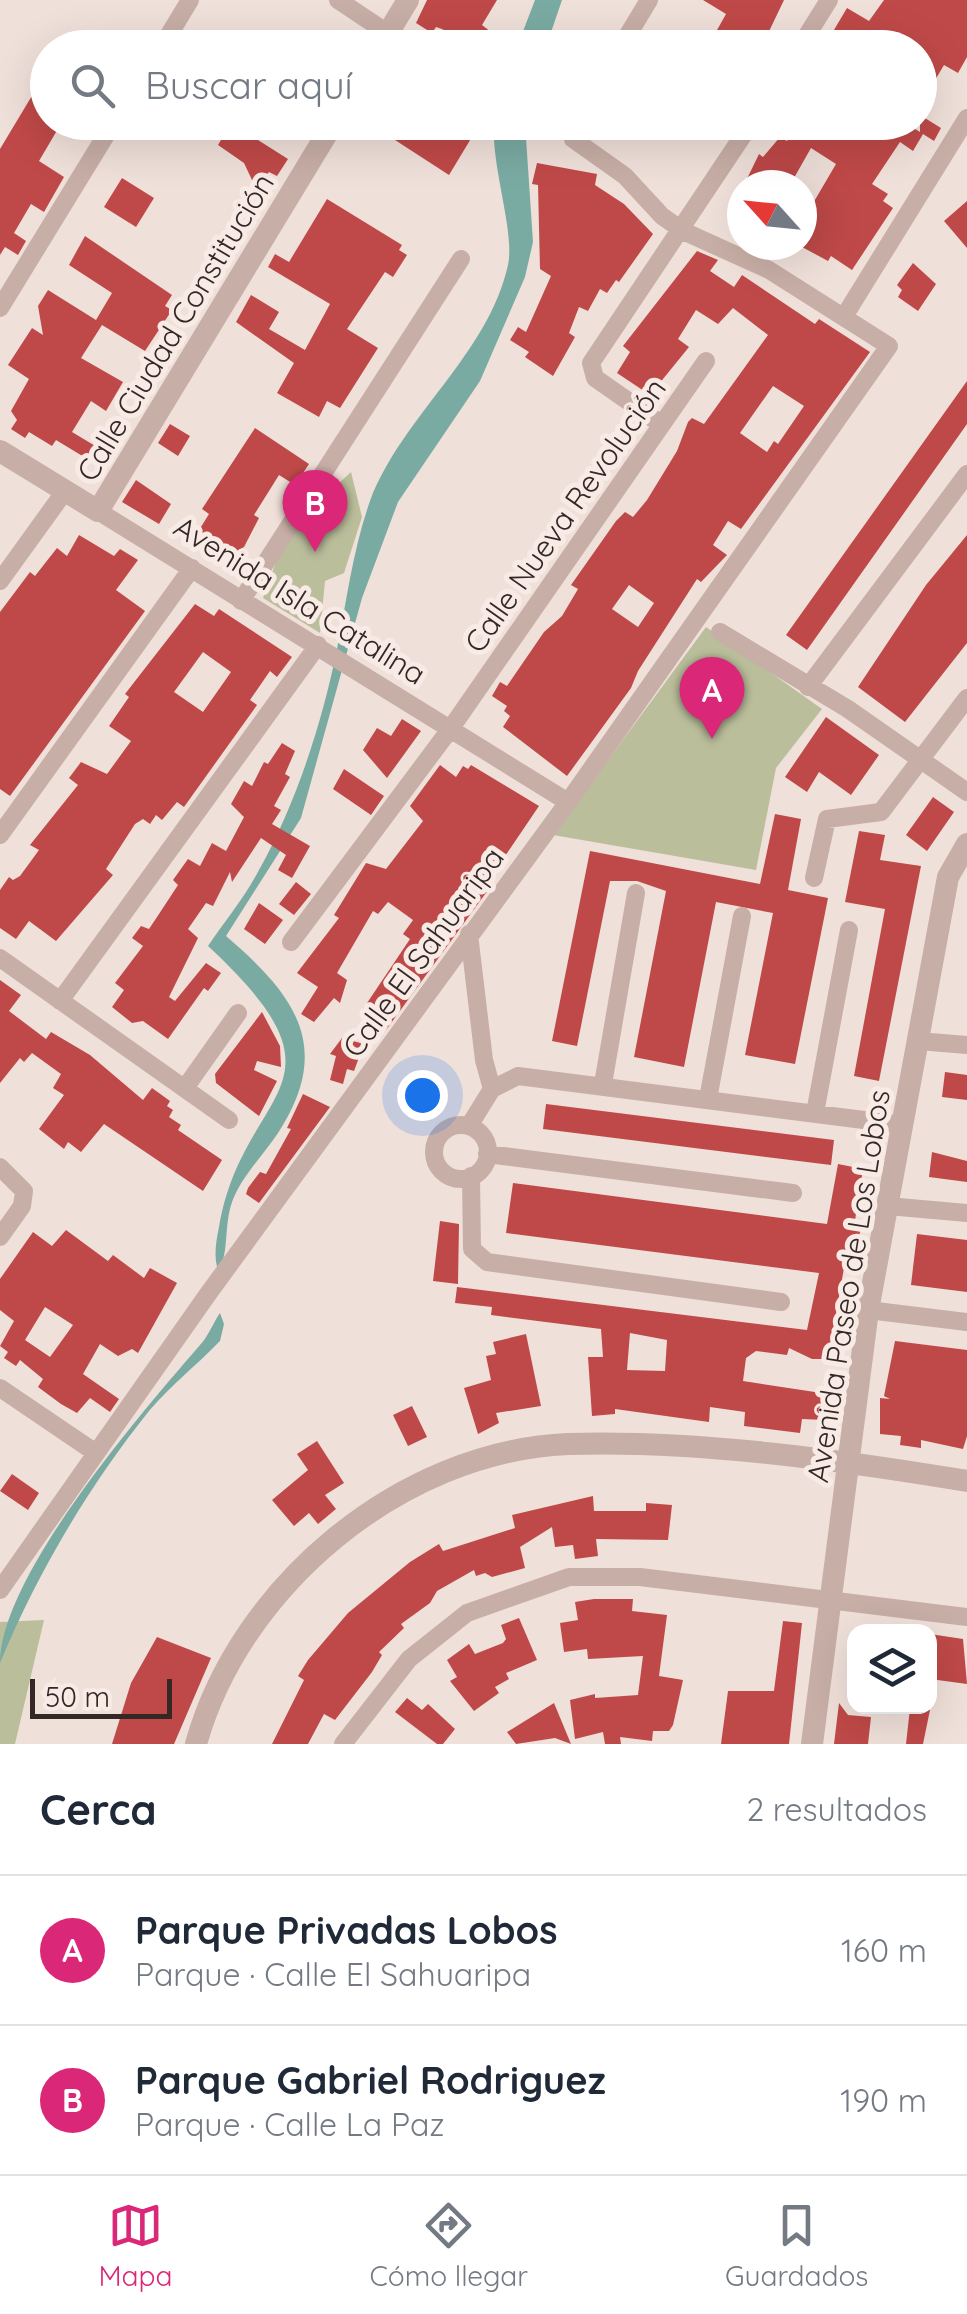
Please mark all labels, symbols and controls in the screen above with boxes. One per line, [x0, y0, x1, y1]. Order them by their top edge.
search box [30, 30, 937, 140]
icon: search [65, 58, 120, 113]
text: Buscar aquí [145, 61, 353, 109]
street label: Calle Ciudad Constitución [68, 166, 282, 488]
north arrow [727, 170, 817, 260]
street label: Calle Nueva Revolución [456, 371, 674, 659]
pin: B [282, 470, 348, 552]
street label: Avenida Isla Catalina [167, 507, 433, 693]
pin: A [680, 656, 744, 739]
street label: Calle El Sahuaripa [334, 840, 512, 1064]
your location [397, 1070, 448, 1121]
street label: Avenida Paseo de Los Lobos [798, 1087, 898, 1485]
map controls [847, 1624, 937, 1714]
button: layers [847, 1624, 937, 1714]
scale bar [30, 1674, 172, 1718]
text: 50 m [45, 1679, 110, 1714]
text: Cerca [40, 1783, 157, 1836]
text: 2 resultados [746, 1789, 927, 1829]
text: Parque Privadas Lobos [135, 1906, 558, 1954]
text: A [62, 1930, 83, 1970]
text: 160 m [841, 1930, 927, 1970]
text: Parque · Calle El Sahuaripa [135, 1954, 531, 1994]
text: Parque Gabriel Rodriguez [135, 2056, 606, 2104]
text: B [62, 2080, 83, 2120]
text: 190 m [840, 2080, 927, 2120]
text: Parque · Calle La Paz [135, 2104, 445, 2144]
tab: Mapa [98, 2198, 173, 2293]
tab: Cómo llegar [369, 2198, 528, 2293]
tab: Guardados [725, 2198, 869, 2293]

